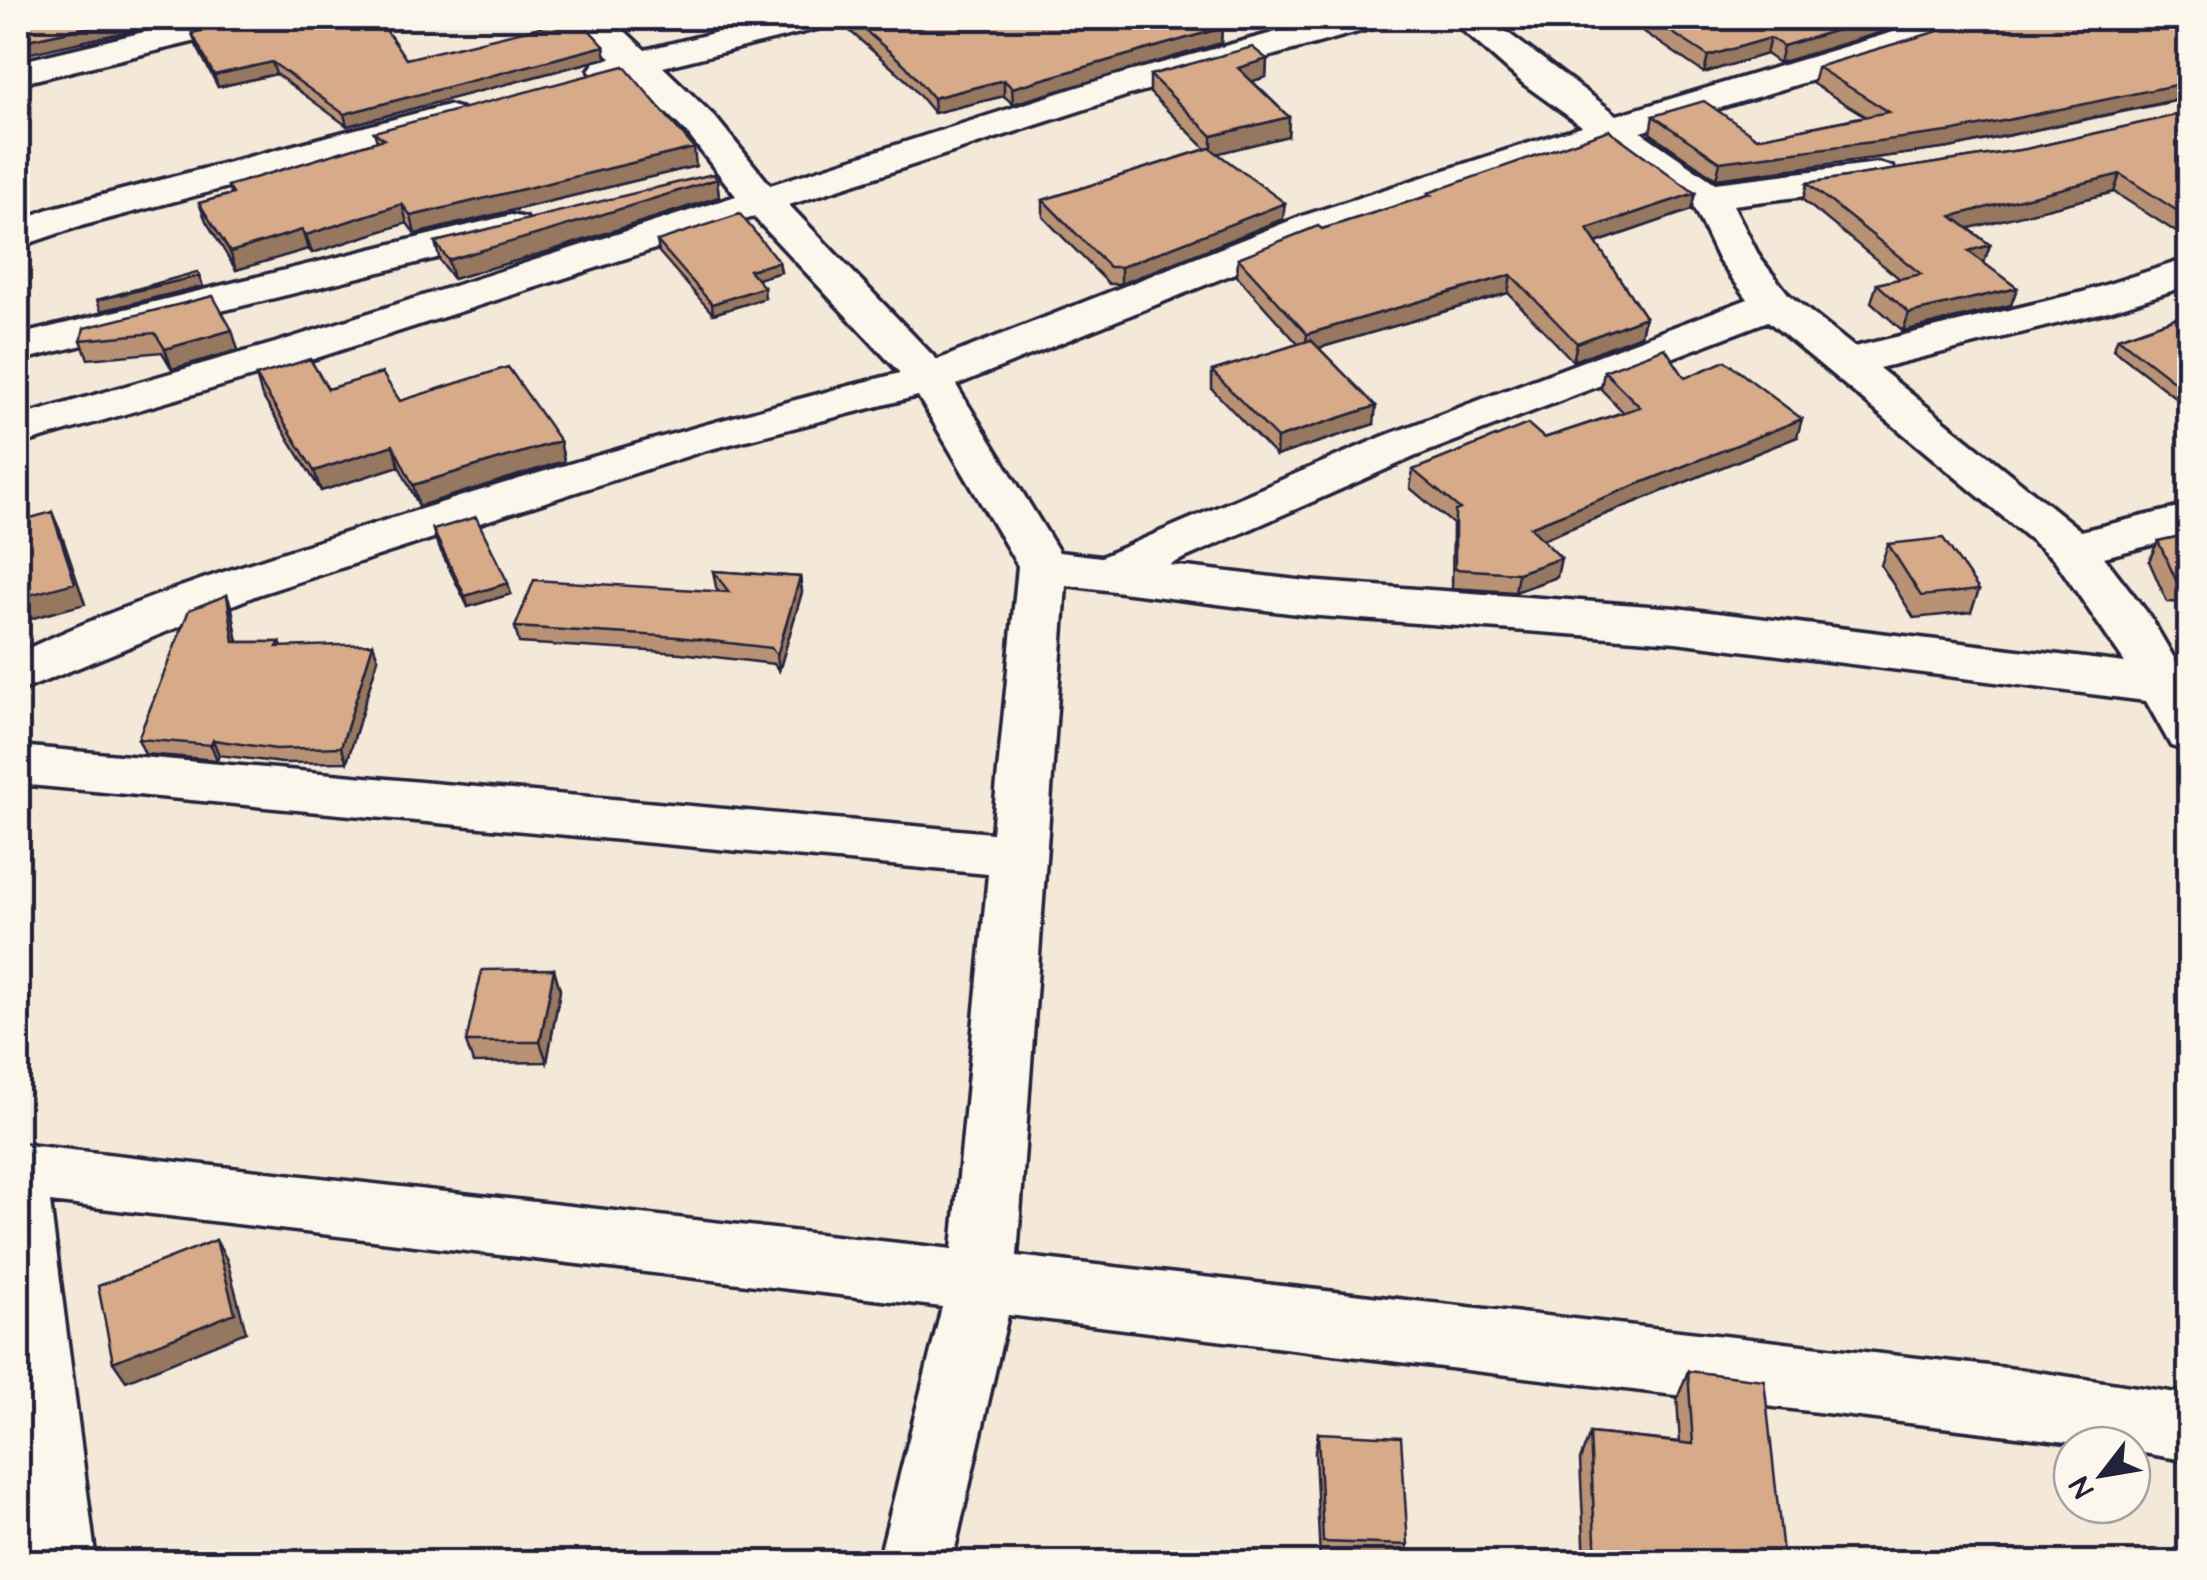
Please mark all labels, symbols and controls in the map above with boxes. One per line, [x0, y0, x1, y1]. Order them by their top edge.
north arrow [2052, 1425, 2152, 1525]
text: N [2060, 1469, 2103, 1505]

